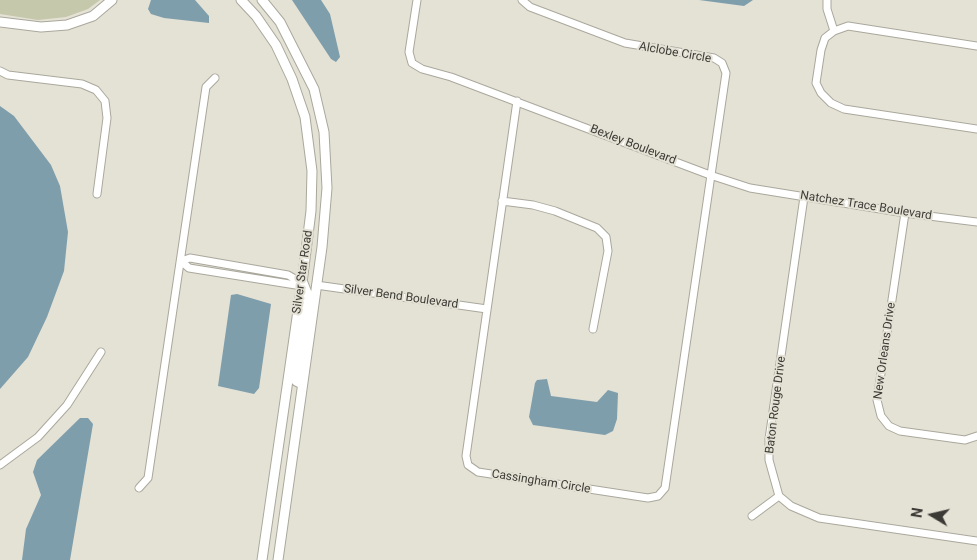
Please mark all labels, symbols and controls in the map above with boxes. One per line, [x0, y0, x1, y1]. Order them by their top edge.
street label: Alclobe Circle [638, 40, 712, 66]
street label: Bexley Boulevard [588, 122, 678, 168]
street label: Natchez Trace Boulevard [799, 188, 933, 224]
street label: Silver Star Road [290, 229, 316, 315]
street label: Silver Bend Boulevard [343, 282, 459, 312]
street label: New Orleans Drive [871, 302, 899, 400]
street label: Baton Rouge Drive [763, 355, 789, 455]
street label: Cassingham Circle [491, 467, 591, 497]
north arrow [907, 490, 957, 540]
text: N [909, 507, 926, 519]

